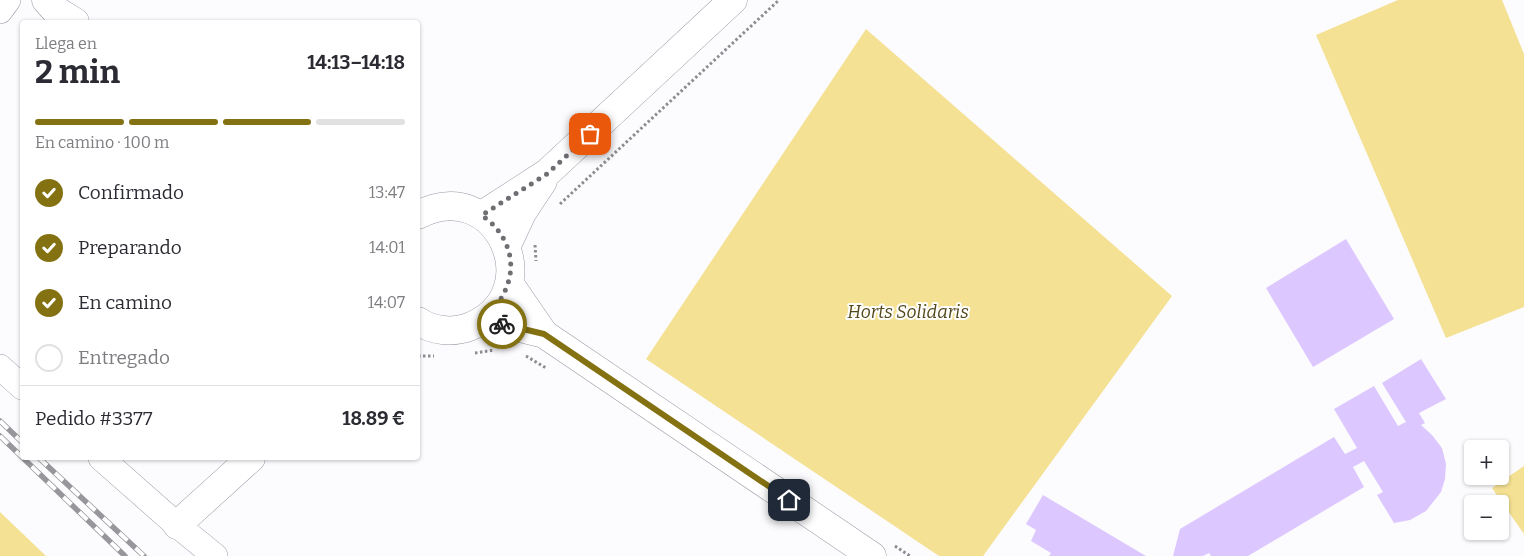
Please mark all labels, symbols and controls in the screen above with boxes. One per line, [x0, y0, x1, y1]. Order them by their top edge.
text: Llega en [35, 34, 97, 53]
text: 14:13–14:18 [307, 51, 405, 74]
text: 2 min [35, 53, 120, 91]
pin [569, 113, 611, 155]
icon: bag [576, 120, 604, 148]
text: En camino · 100 m [35, 133, 169, 152]
icon: check [35, 179, 63, 207]
text: Confirmado [78, 181, 184, 204]
text: 13:47 [369, 183, 405, 202]
icon: check [35, 234, 63, 262]
text: Preparando [78, 236, 182, 259]
text: 14:01 [369, 238, 405, 257]
icon: check [35, 289, 63, 317]
text: En camino [78, 291, 172, 314]
text: 14:07 [367, 293, 405, 312]
courier [477, 299, 527, 349]
park label: Horts Solidaris [847, 301, 969, 323]
icon: bike [488, 310, 516, 338]
text: Entregado [78, 346, 170, 369]
text: Pedido #3377 [35, 407, 152, 430]
text: 18.89 € [342, 407, 405, 430]
map controls [1464, 440, 1509, 540]
button: + [1464, 440, 1509, 485]
pin [768, 479, 810, 521]
icon: home [775, 486, 803, 514]
button: − [1464, 495, 1509, 540]

